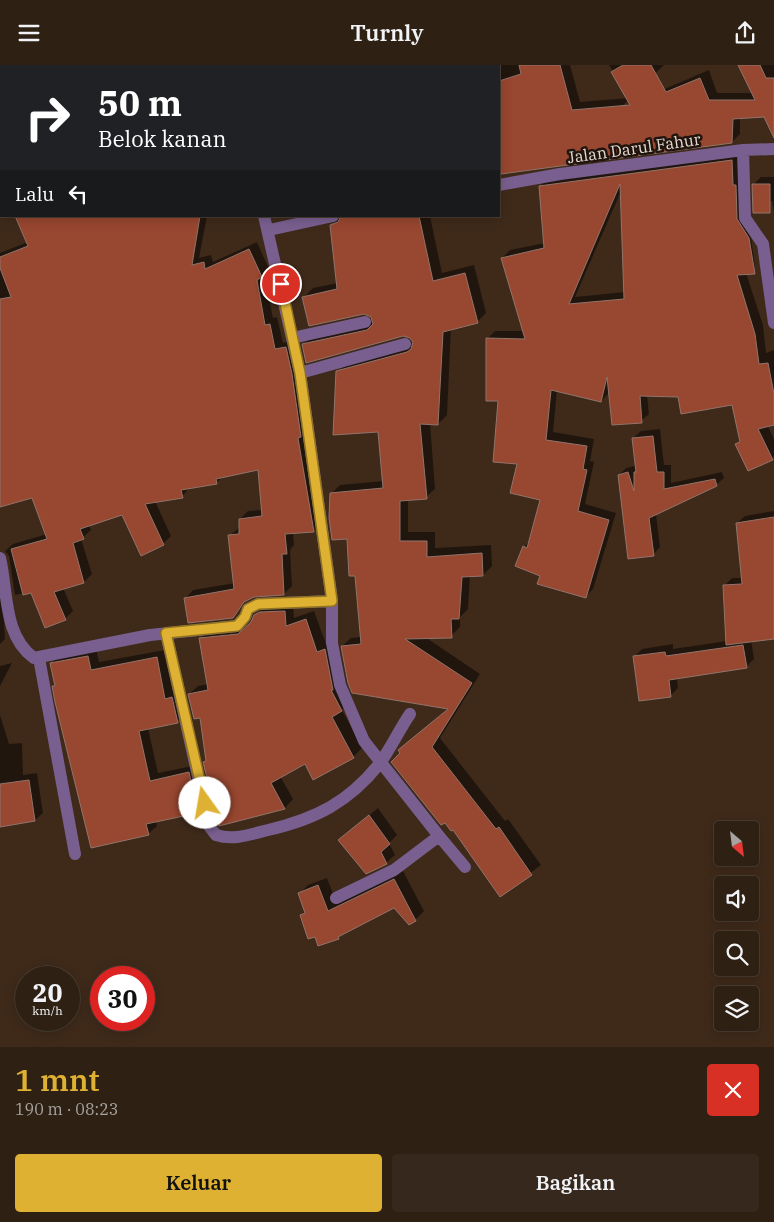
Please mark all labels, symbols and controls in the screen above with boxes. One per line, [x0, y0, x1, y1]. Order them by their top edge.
text: Turnly [350, 18, 424, 47]
icon: menu [15, 19, 43, 47]
icon: share [731, 19, 759, 47]
text: 50 m [98, 80, 182, 126]
icon: right [15, 85, 80, 150]
text: Belok kanan [98, 124, 226, 153]
street label: Jalan Darul Fahur [566, 129, 702, 167]
icon: left [64, 180, 92, 208]
text: Lalu [15, 182, 54, 206]
pin [260, 263, 302, 305]
icon: arrive [267, 270, 295, 298]
position arrow [178, 776, 230, 828]
north arrow [714, 821, 759, 866]
map controls [714, 821, 759, 1031]
button: sound [714, 876, 759, 921]
button: search [714, 931, 759, 976]
speed limit sign: 30 [90, 966, 155, 1031]
text: 20 [32, 976, 63, 1009]
button: layers [714, 986, 759, 1031]
text: km/h [32, 1003, 63, 1018]
text: 1 mnt [15, 1060, 100, 1099]
button: close [707, 1064, 759, 1116]
text: 190 m · 08:23 [15, 1099, 118, 1119]
button: Keluar [15, 1154, 382, 1212]
button: Bagikan [392, 1154, 759, 1212]

